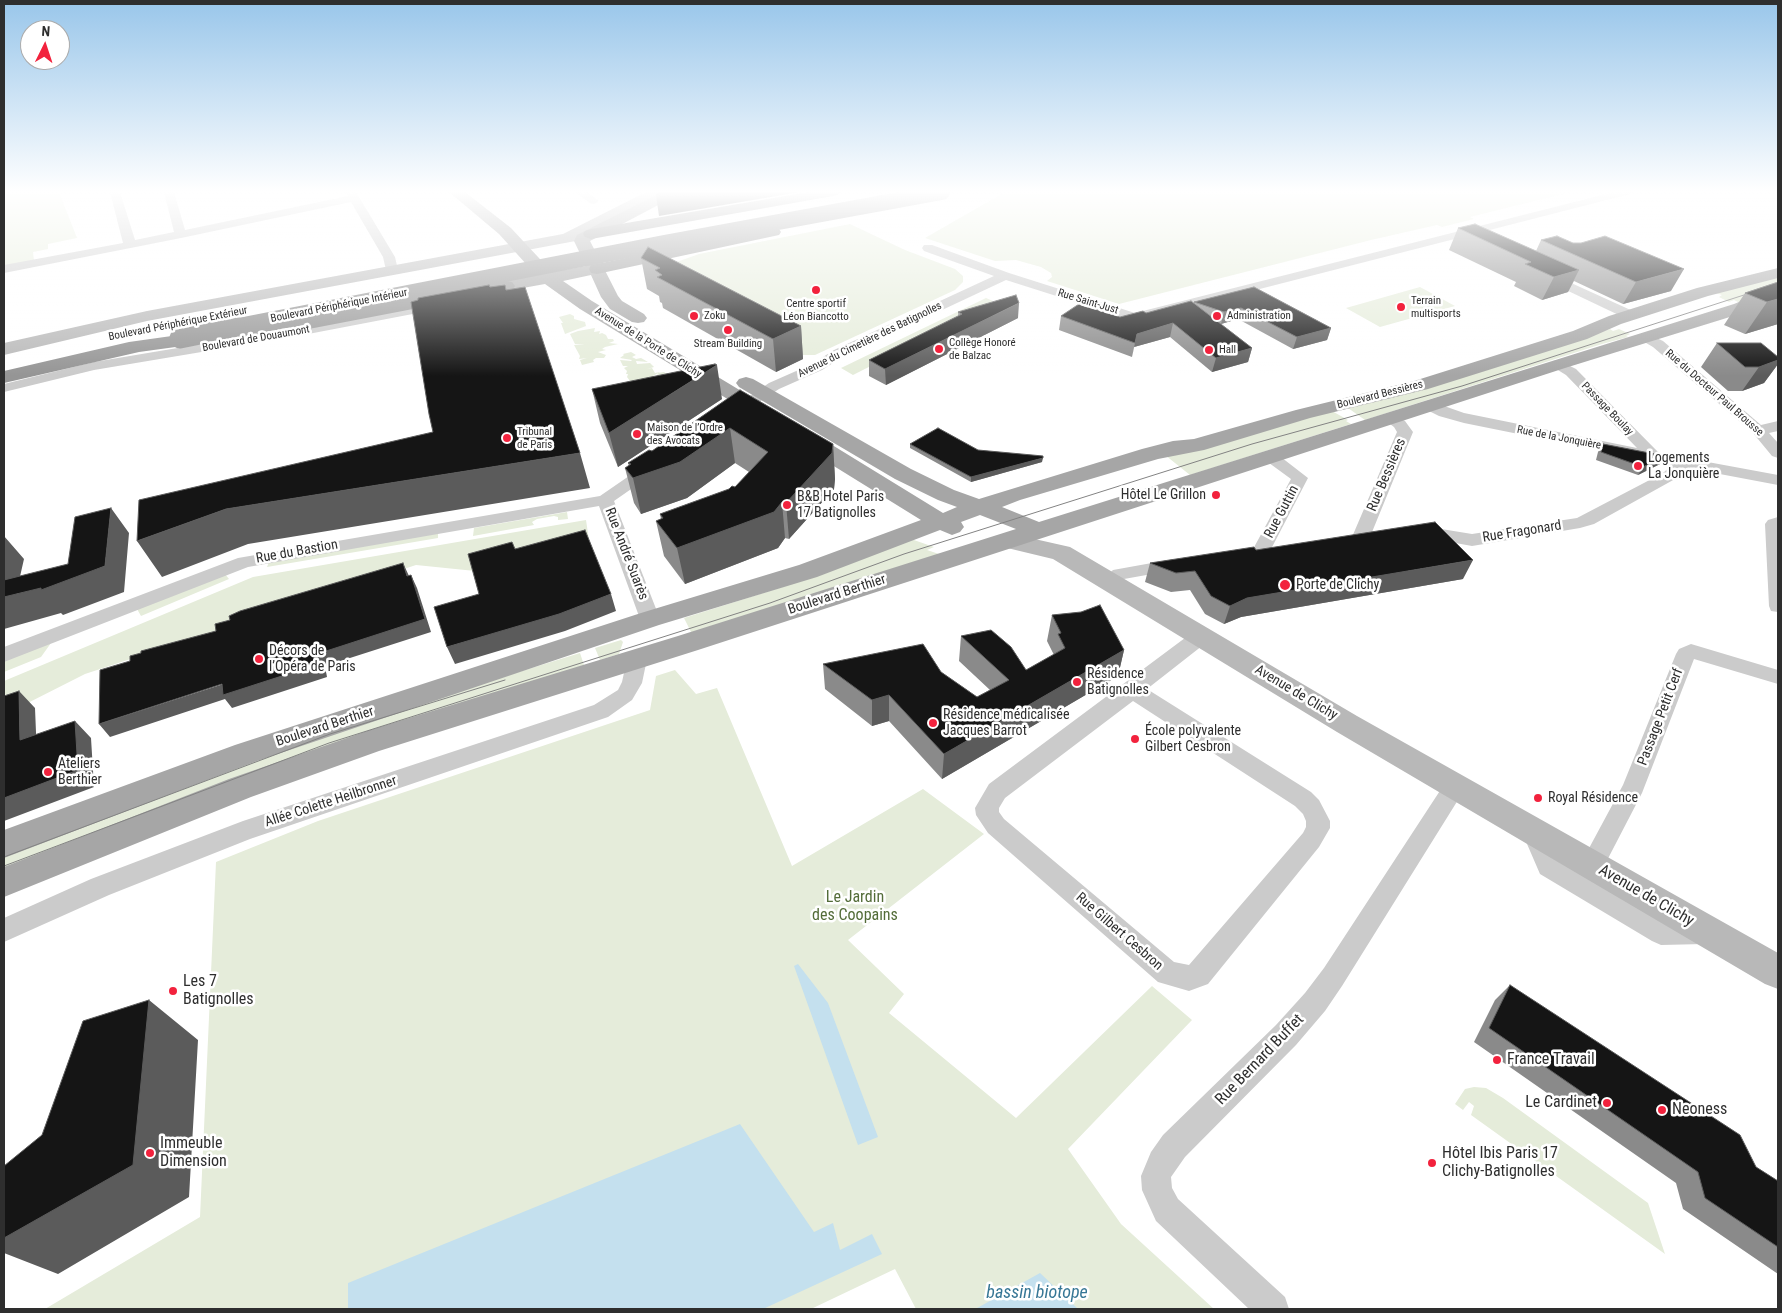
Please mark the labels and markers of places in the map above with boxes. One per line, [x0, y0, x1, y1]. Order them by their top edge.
marker: Centre sportif Léon Biancotto [810, 284, 822, 296]
place label: Terrain multisports [1411, 294, 1461, 320]
place label: Centre sportif Léon Biancotto [783, 297, 849, 323]
marker: Terrain multisports [1395, 301, 1407, 313]
place label: Zoku [704, 309, 725, 323]
place label: Administration [1227, 309, 1291, 323]
marker: Zoku [688, 310, 700, 322]
marker: Administration [1211, 310, 1223, 322]
marker: Stream Building [722, 324, 734, 336]
place label: Collège Honoré de Balzac [949, 336, 1016, 362]
place label: Stream Building [694, 337, 762, 351]
marker: Collège Honoré de Balzac [933, 343, 945, 355]
place label: Hall [1219, 343, 1236, 357]
marker: Hall [1203, 344, 1215, 356]
place label: Maison de l’Ordre des Avocats [647, 421, 723, 447]
place label: Tribunal de Paris [517, 425, 552, 451]
marker: Maison de l’Ordre des Avocats [631, 428, 643, 440]
marker: Tribunal de Paris [501, 432, 513, 444]
place label: Logements La Jonquière [1648, 450, 1719, 482]
marker: Logements La Jonquière [1632, 460, 1644, 472]
place label: Hôtel Le Grillon [1121, 487, 1206, 503]
place label: B&B Hotel Paris 17 Batignolles [797, 489, 884, 522]
marker: Hôtel Le Grillon [1210, 489, 1222, 501]
marker: B&B Hotel Paris 17 Batignolles [781, 499, 793, 511]
place label: Porte de Clichy [1296, 577, 1379, 593]
marker: Porte de Clichy [1278, 578, 1292, 592]
place label: Décors de l’Opéra de Paris [269, 643, 356, 676]
marker: Décors de l’Opéra de Paris [253, 653, 265, 665]
place label: Résidence Batignolles [1087, 666, 1149, 699]
marker: Résidence Batignolles [1071, 676, 1083, 688]
place label: Résidence médicalisée Jacques Barrot [943, 707, 1069, 740]
marker: Résidence médicalisée Jacques Barrot [927, 717, 939, 729]
place label: École polyvalente Gilbert Cesbron [1145, 723, 1241, 756]
marker: École polyvalente Gilbert Cesbron [1129, 733, 1141, 745]
place label: Ateliers Berthier [58, 756, 102, 789]
marker: Ateliers Berthier [42, 766, 54, 778]
place label: Royal Résidence [1548, 790, 1638, 806]
marker: Royal Résidence [1532, 792, 1544, 804]
place label: Les 7 Batignolles [183, 972, 254, 1010]
marker: Les 7 Batignolles [167, 985, 179, 997]
place label: France Travail [1507, 1050, 1595, 1070]
marker: France Travail [1491, 1054, 1503, 1066]
place label: Le Cardinet [1525, 1093, 1597, 1113]
marker: Le Cardinet [1601, 1097, 1613, 1109]
place label: Neoness [1672, 1100, 1727, 1120]
marker: Neoness [1656, 1104, 1668, 1116]
place label: Immeuble Dimension [160, 1134, 227, 1172]
place label: Hôtel Ibis Paris 17 Clichy-Batignolles [1442, 1144, 1558, 1182]
marker: Immeuble Dimension [144, 1147, 156, 1159]
marker: Hôtel Ibis Paris 17 Clichy-Batignolles [1426, 1157, 1438, 1169]

